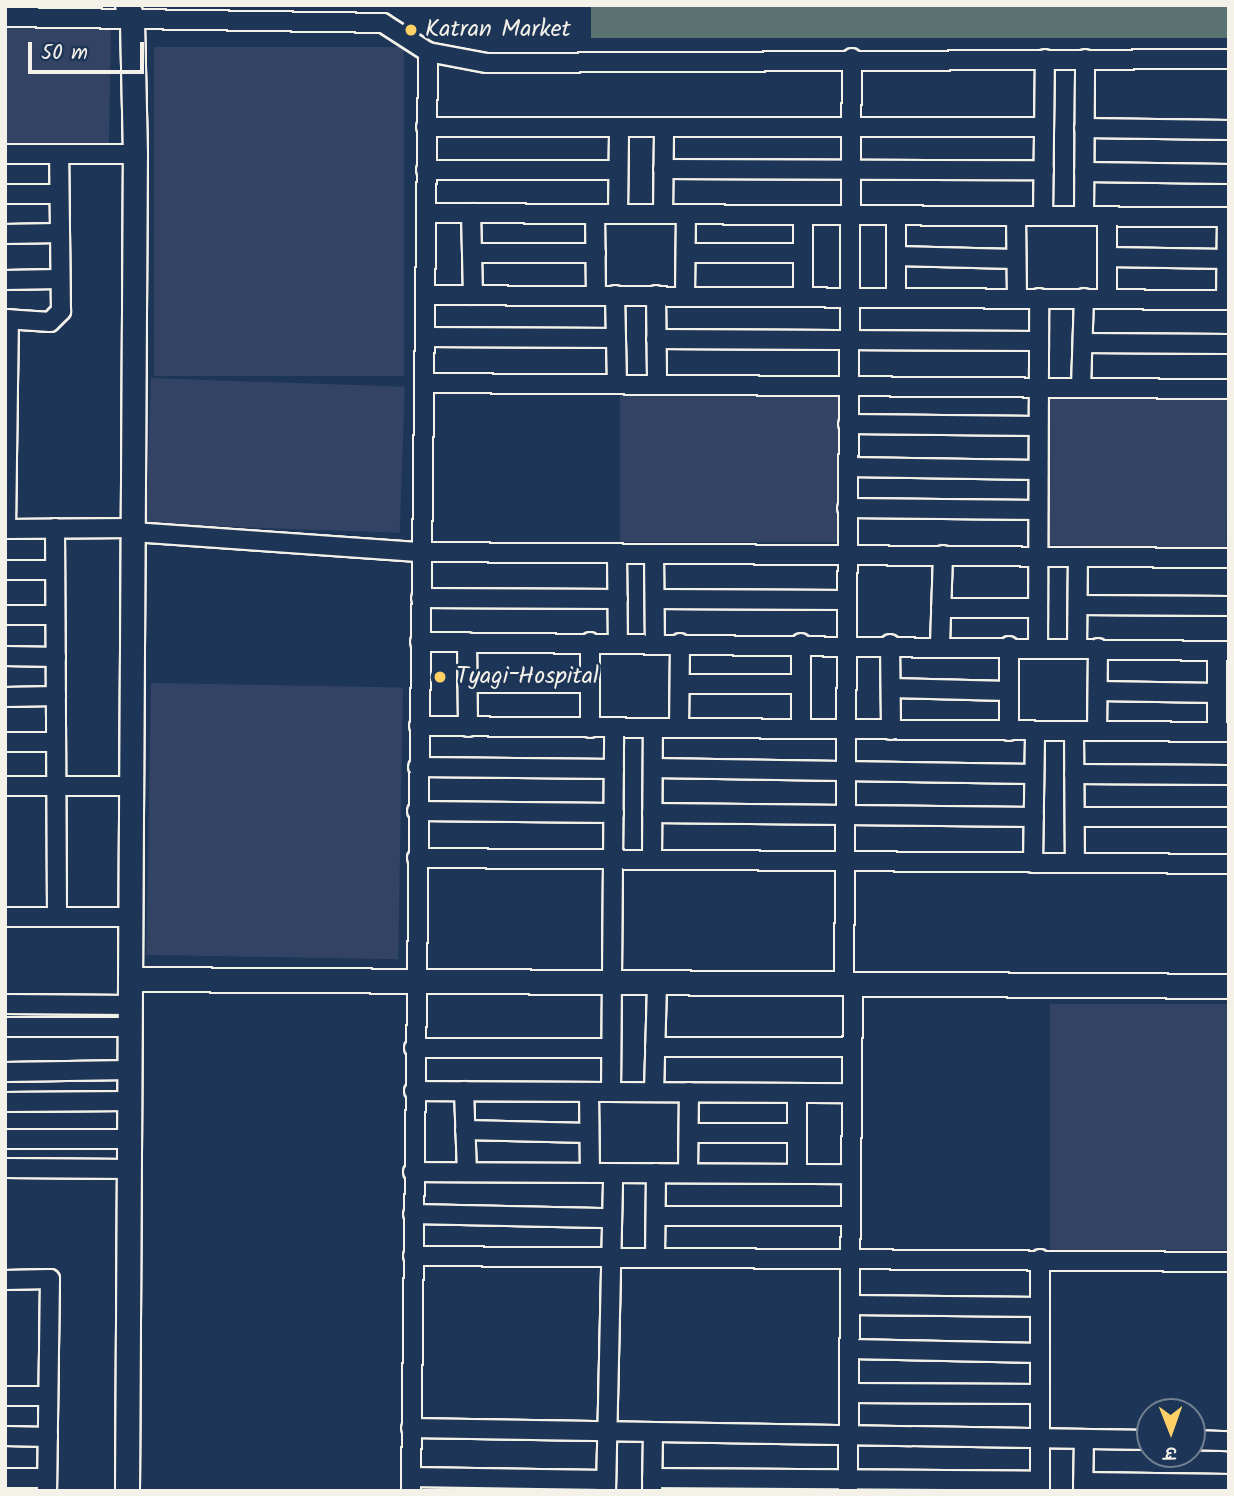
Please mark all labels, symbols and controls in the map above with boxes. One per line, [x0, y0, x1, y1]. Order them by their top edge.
place label: Katran Market [425, 16, 571, 44]
marker: Katran Market [403, 22, 419, 38]
scale bar [32, 28, 147, 72]
text: 50 m [41, 37, 88, 70]
place label: Tyagi Hospital [456, 663, 599, 691]
marker: Tyagi Hospital [430, 667, 450, 687]
north arrow [1136, 1398, 1206, 1468]
text: उ [1165, 1437, 1178, 1467]

